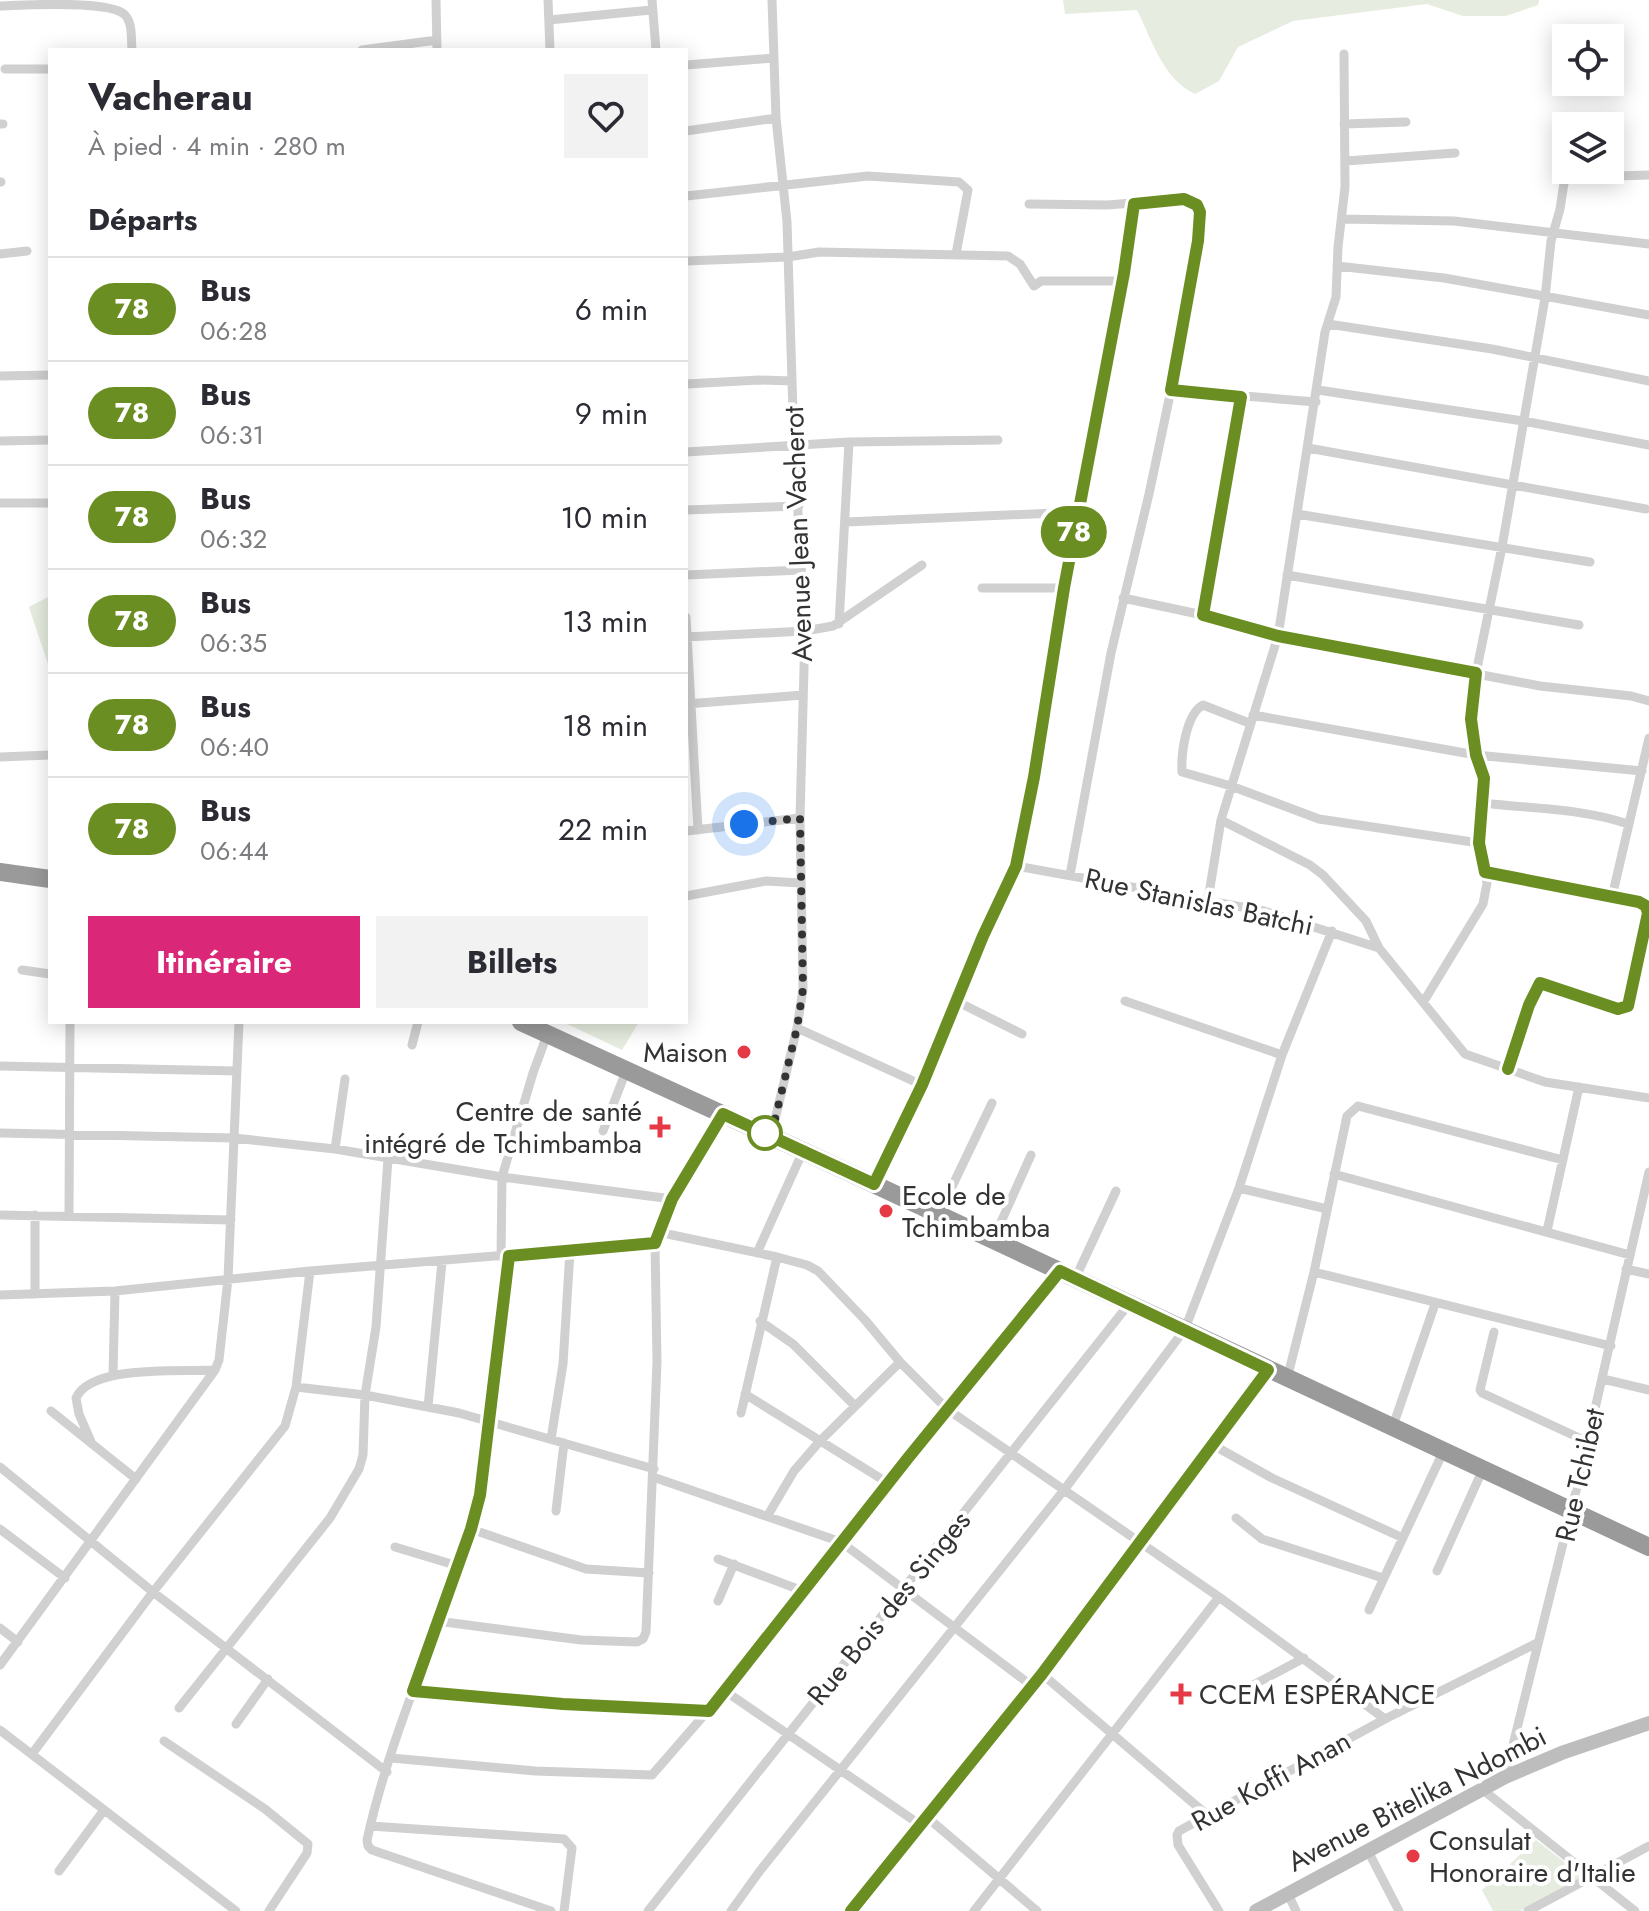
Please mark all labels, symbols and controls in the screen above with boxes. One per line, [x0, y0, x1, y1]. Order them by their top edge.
map controls [1552, 24, 1624, 184]
button: locate [1552, 24, 1624, 96]
text: Vacherau [88, 69, 253, 124]
button: heart [564, 74, 648, 158]
button: layers [1552, 112, 1624, 184]
text: À pied · 4 min · 280 m [88, 127, 346, 165]
text: Départs [88, 198, 197, 241]
text: Bus [200, 269, 251, 312]
text: 78 [115, 288, 149, 329]
text: 6 min [575, 288, 648, 331]
text: 06:28 [200, 312, 267, 350]
text: Bus [200, 373, 251, 416]
text: 78 [115, 392, 149, 433]
text: 9 min [575, 392, 648, 435]
street label: Avenue Jean Vacherot [773, 405, 823, 663]
text: 06:31 [200, 416, 264, 454]
text: Bus [200, 477, 251, 520]
text: 78 [115, 496, 149, 537]
text: 10 min [561, 496, 648, 539]
line badge: 78 [1038, 506, 1110, 558]
text: 78 [1057, 511, 1091, 552]
text: 06:32 [200, 520, 267, 558]
text: Bus [200, 581, 251, 624]
text: 78 [115, 600, 149, 641]
text: 13 min [562, 600, 648, 643]
text: 06:35 [200, 624, 267, 662]
text: Bus [200, 685, 251, 728]
text: 78 [115, 704, 149, 745]
text: 18 min [562, 704, 648, 747]
text: 06:40 [200, 728, 269, 766]
text: Bus [200, 789, 251, 832]
your location [724, 804, 764, 844]
text: 78 [115, 808, 149, 849]
text: 22 min [558, 808, 648, 851]
text: 06:44 [200, 832, 269, 870]
street label: Rue Stanislas Batchi [1081, 858, 1317, 946]
button: Itinéraire [88, 916, 360, 1008]
button: Billets [376, 916, 648, 1008]
place label: Maison [643, 1032, 728, 1073]
marker: Maison [735, 1043, 753, 1061]
place label: Centre de santé intégré de Tchimbamba [364, 1091, 642, 1164]
marker: Centre de santé intégré de Tchimbamba [649, 1116, 671, 1138]
unlabelled marker [748, 1116, 782, 1150]
place label: Ecole de Tchimbamba [902, 1175, 1050, 1248]
marker: Ecole de Tchimbamba [877, 1202, 895, 1220]
street label: Rue Tchibet [1545, 1404, 1615, 1546]
street label: Rue Bois des Singes [798, 1502, 980, 1714]
place label: CCEM ESPÉRANCE [1199, 1674, 1436, 1715]
marker: CCEM ESPÉRANCE [1170, 1683, 1192, 1705]
street label: Avenue Bitelika Ndombi [1280, 1716, 1554, 1882]
street label: Rue Koffi Anan [1184, 1720, 1358, 1842]
place label: Consulat Honoraire d'Italie [1429, 1820, 1636, 1893]
marker: Consulat Honoraire d'Italie [1404, 1847, 1422, 1865]

